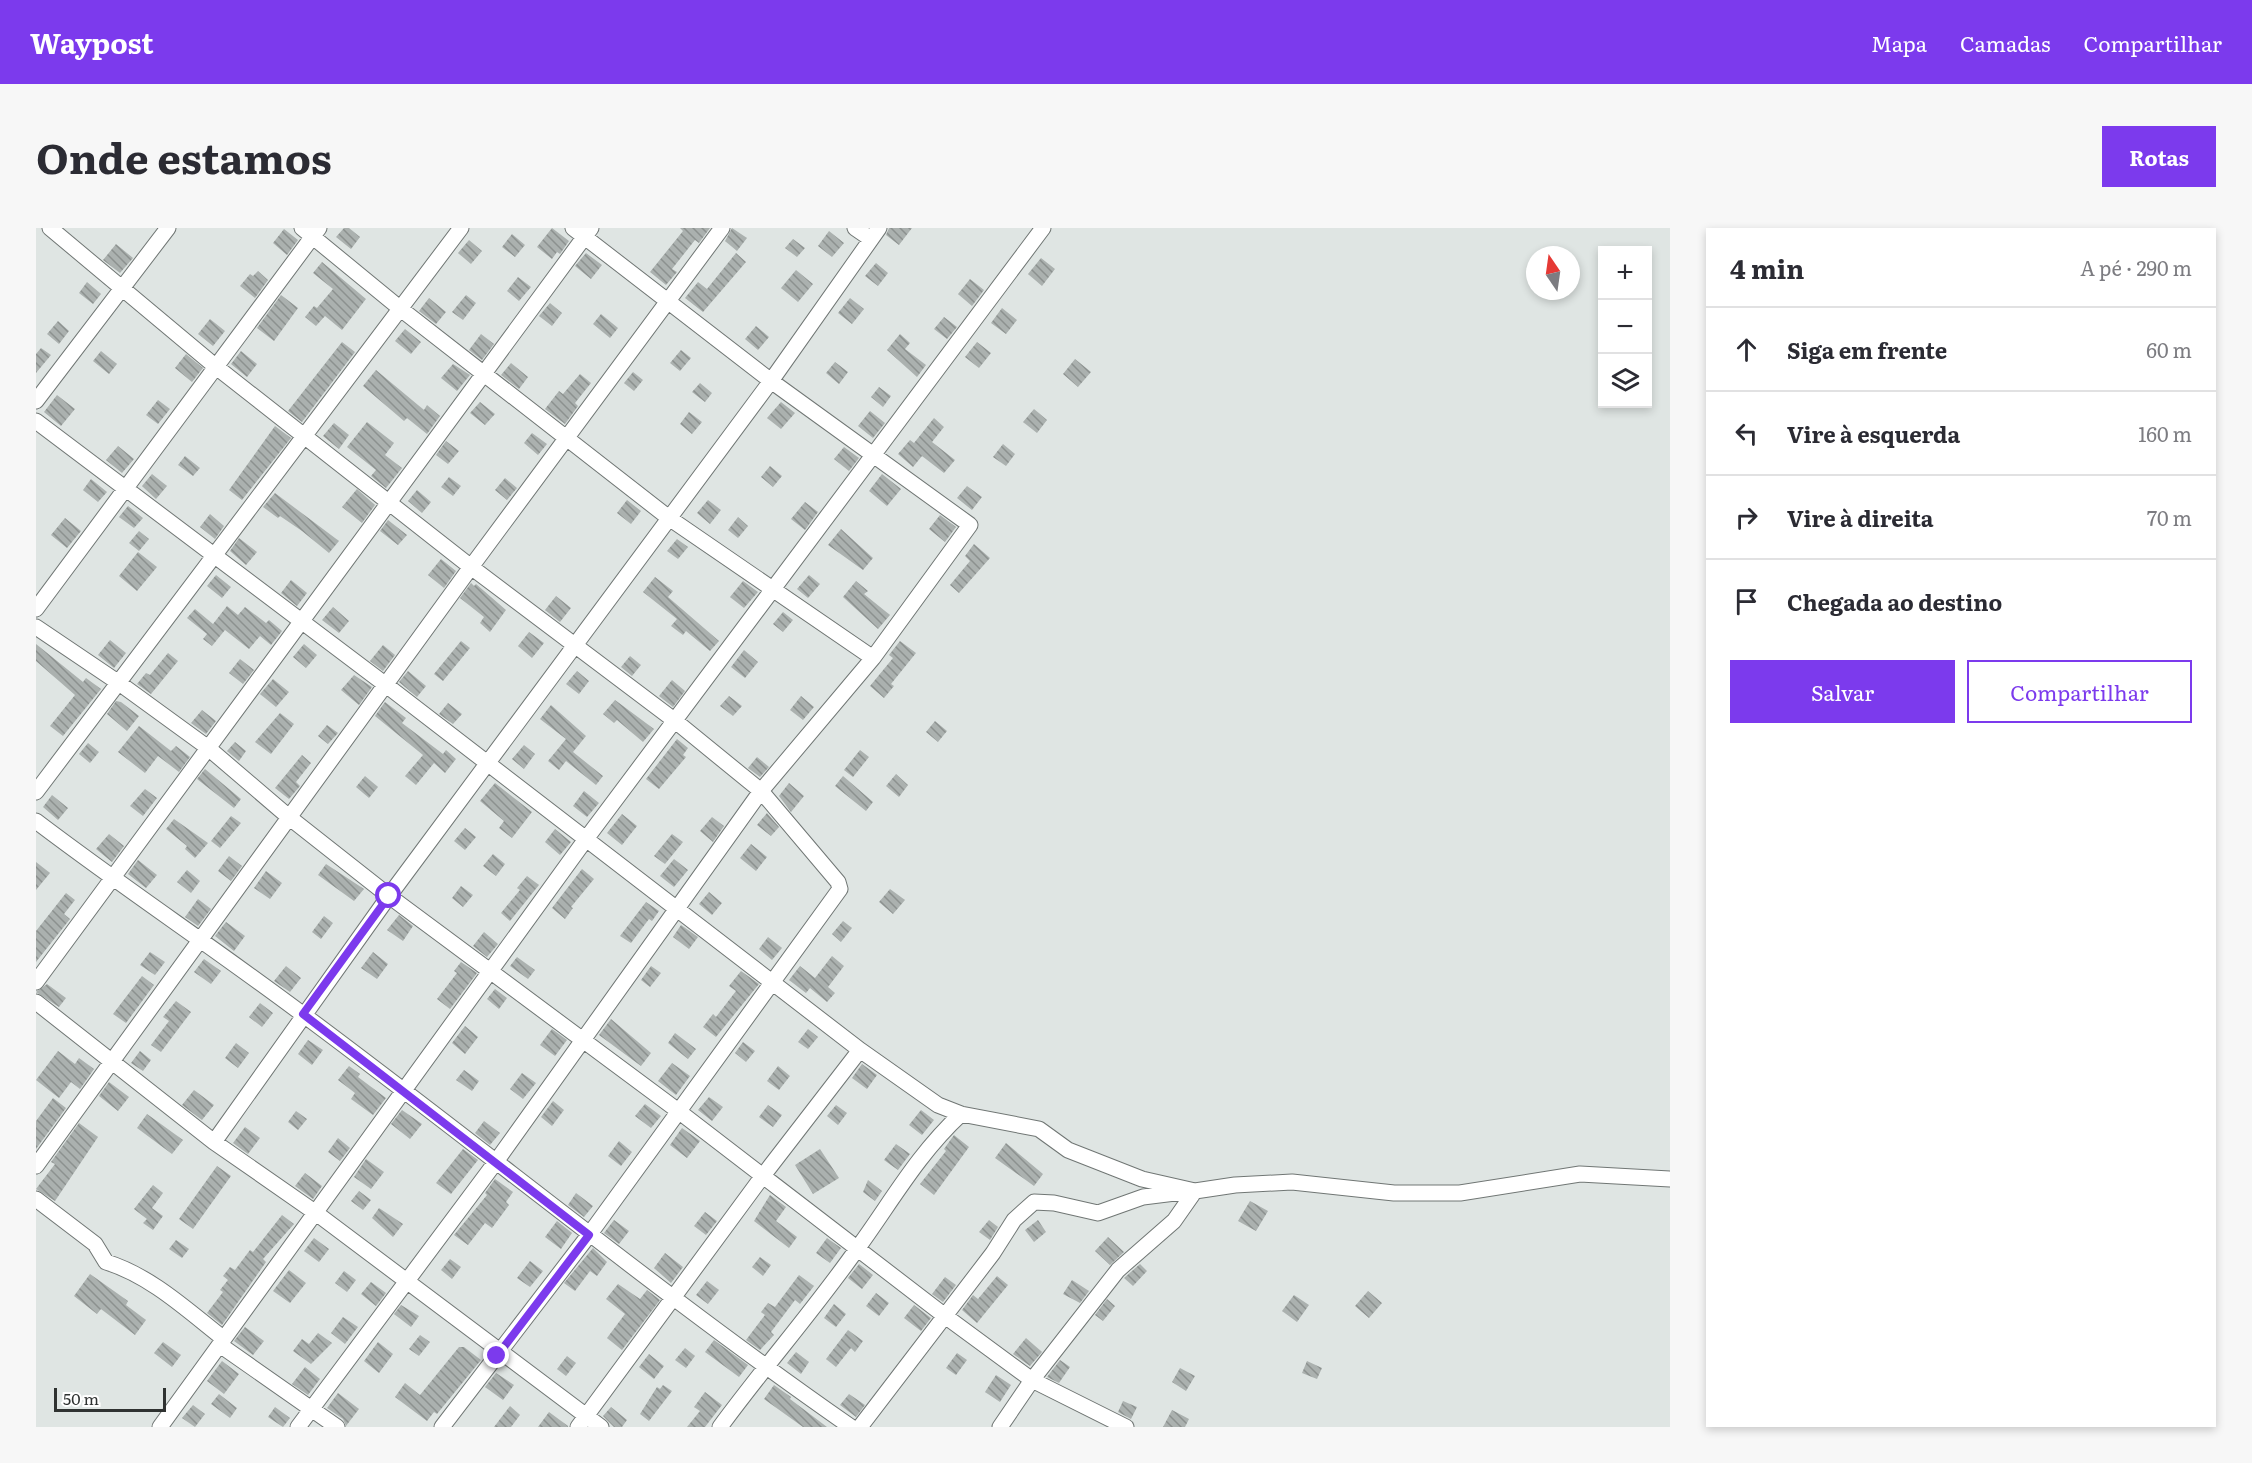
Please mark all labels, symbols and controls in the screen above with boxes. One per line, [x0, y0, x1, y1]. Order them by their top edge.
text: Waypost [30, 21, 154, 63]
text: Mapa [1871, 27, 1927, 58]
text: Camadas [1960, 27, 2051, 58]
text: Compartilhar [2084, 27, 2222, 58]
text: Onde estamos [36, 125, 332, 187]
button: Rotas [2102, 126, 2216, 187]
north arrow [1526, 246, 1580, 300]
map controls [1598, 246, 1652, 408]
button: + [1598, 246, 1652, 300]
text: 4 min [1730, 248, 1804, 287]
text: A pé · 290 m [2080, 252, 2192, 282]
button: − [1598, 300, 1652, 354]
icon: ahead [1730, 333, 1763, 366]
text: Siga em frente [1787, 333, 1947, 366]
text: 60 m [2146, 334, 2192, 364]
button: layers [1598, 354, 1652, 408]
icon: left [1730, 417, 1763, 450]
text: Vire à esquerda [1787, 417, 1960, 450]
text: 160 m [2138, 418, 2192, 448]
icon: right [1730, 501, 1763, 534]
text: Vire à direita [1787, 501, 1934, 534]
text: 70 m [2147, 502, 2192, 532]
icon: arrive [1730, 585, 1763, 618]
text: Chegada ao destino [1787, 585, 2002, 618]
button: Salvar [1730, 660, 1955, 723]
button: Compartilhar [1967, 660, 2192, 723]
route start [375, 882, 401, 908]
route end [483, 1342, 509, 1368]
scale bar [54, 1385, 166, 1412]
text: 50 m [63, 1386, 99, 1410]

